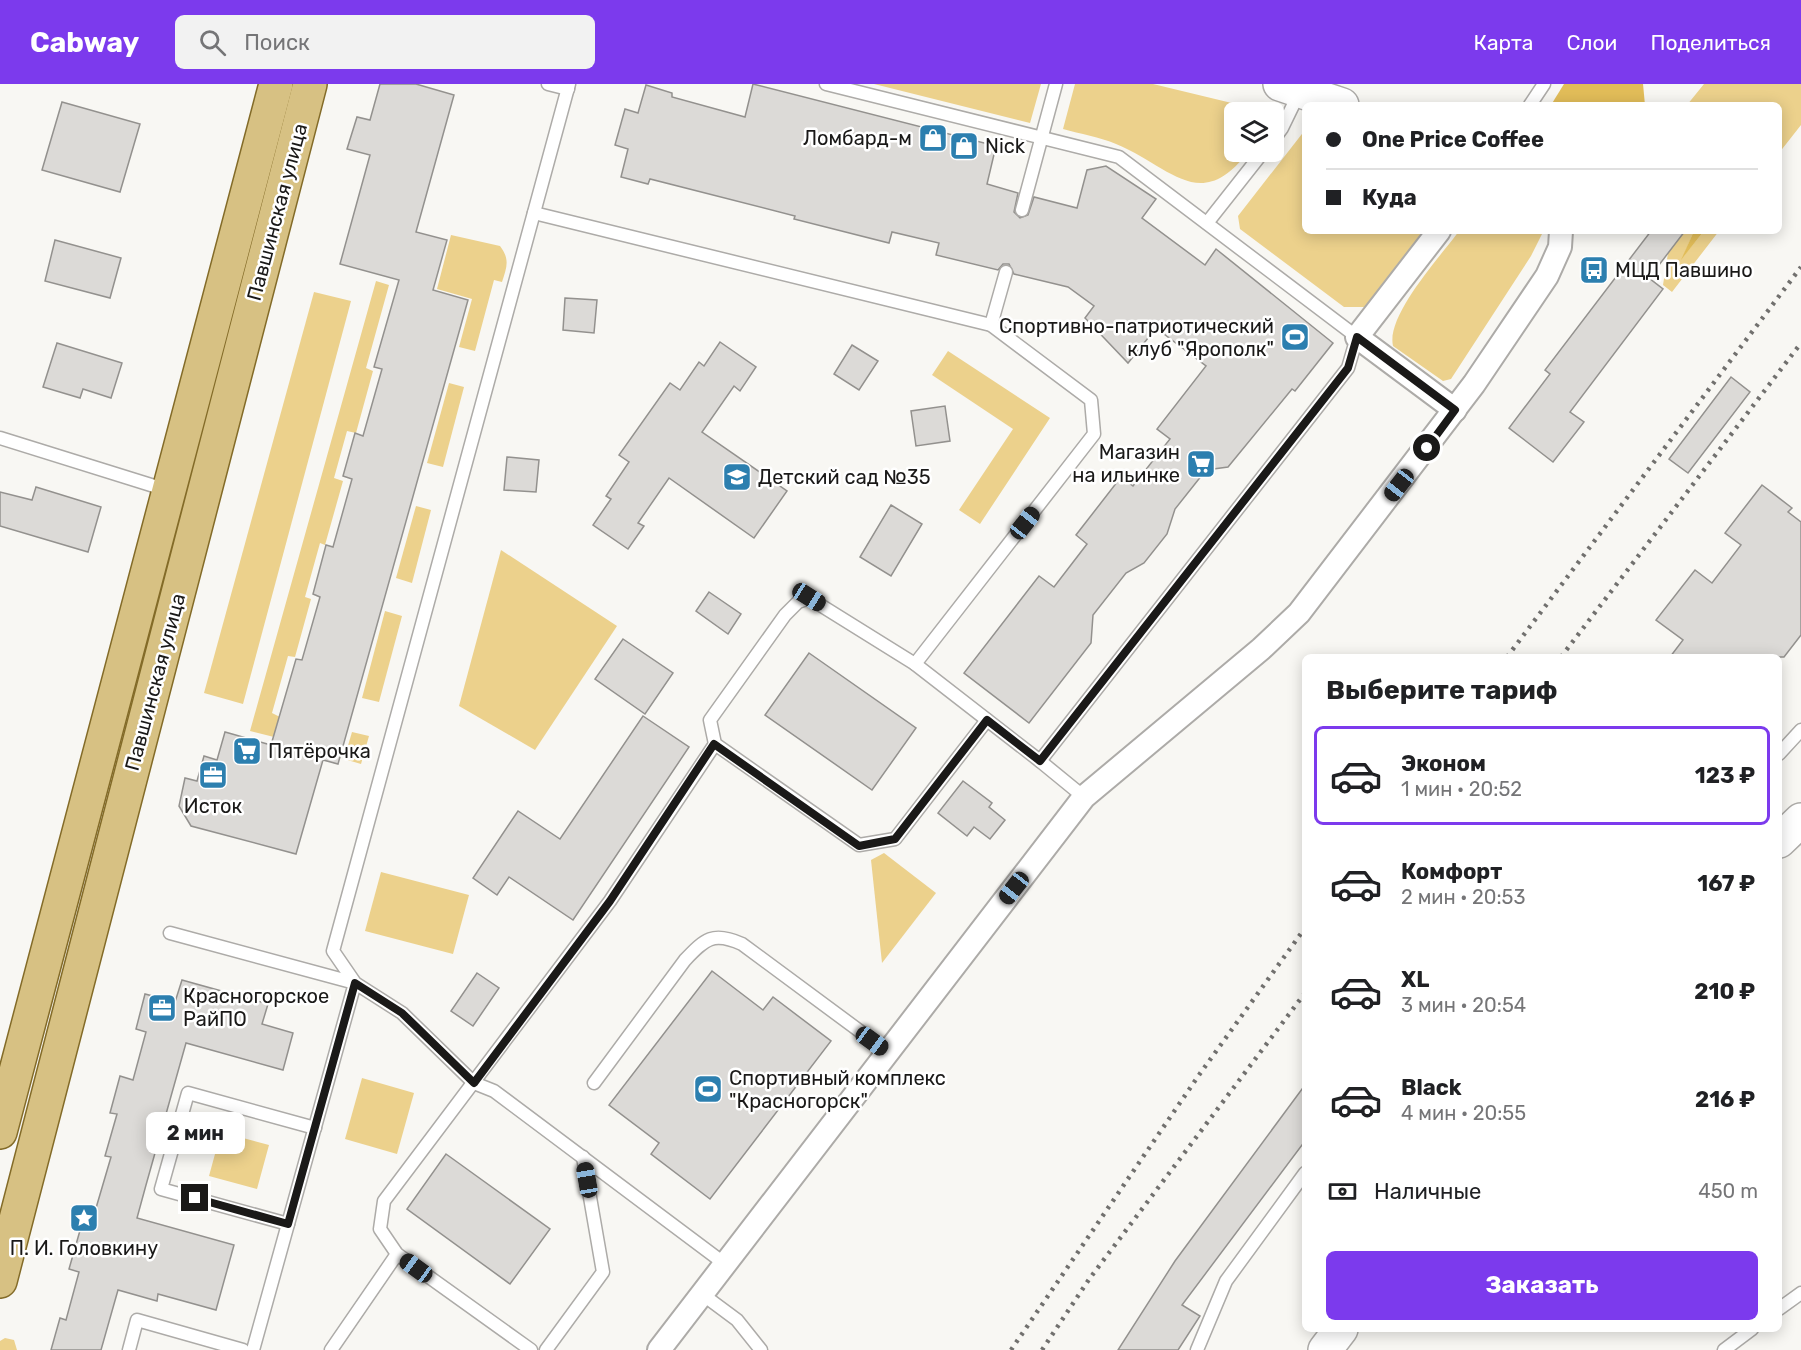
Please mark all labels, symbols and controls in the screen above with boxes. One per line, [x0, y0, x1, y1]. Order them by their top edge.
search box [175, 15, 595, 69]
text: Cabway [30, 26, 139, 59]
icon: search [196, 26, 229, 59]
text: Поиск [244, 29, 310, 56]
text: Карта [1473, 30, 1533, 55]
text: Слои [1566, 30, 1617, 55]
text: Поделиться [1650, 30, 1771, 55]
map controls [1224, 102, 1284, 162]
button: layers [1224, 102, 1284, 162]
street label: Павшинская улица [242, 121, 312, 303]
shop icon: Ломбард-м [917, 122, 949, 154]
place label: Ломбард-м [803, 126, 912, 150]
text: One Price Coffee [1362, 126, 1544, 153]
shop icon: Nick [948, 130, 980, 162]
place label: Nick [985, 134, 1026, 158]
text: Куда [1362, 184, 1417, 211]
bus stop icon: МЦД Павшино [1578, 254, 1610, 286]
place label: МЦД Павшино [1615, 258, 1753, 282]
place label: Спортивно-патриотический клуб "Ярополк" [999, 314, 1274, 361]
sports icon: Спортивно-патриотический клуб "Ярополк" [1279, 321, 1311, 353]
route start [1413, 434, 1440, 461]
place label: Магазин на ильинке [1072, 440, 1180, 487]
supermarket icon: Магазин на ильинке [1185, 448, 1217, 480]
school or university icon: Детский сад №35 [721, 461, 753, 493]
place label: Детский сад №35 [758, 465, 931, 489]
car [1381, 465, 1417, 505]
car [1007, 503, 1043, 543]
car [789, 580, 829, 614]
street label: Павшинская улица [120, 591, 190, 773]
text: Выберите тариф [1326, 674, 1557, 706]
supermarket icon: Пятёрочка [231, 735, 263, 767]
place label: Пятёрочка [268, 739, 371, 763]
icon: car [1329, 749, 1383, 803]
text: Эконом [1401, 750, 1486, 777]
office icon: Исток [197, 759, 229, 791]
text: 123 ₽ [1695, 762, 1755, 789]
text: 1 мин · 20:52 [1401, 777, 1522, 801]
place label: Исток [184, 794, 242, 818]
icon: car [1329, 857, 1383, 911]
text: Комфорт [1401, 858, 1502, 885]
car [996, 868, 1032, 908]
text: 167 ₽ [1697, 870, 1755, 897]
text: 2 мин · 20:53 [1401, 885, 1526, 909]
icon: car [1329, 965, 1383, 1019]
text: XL [1401, 966, 1429, 993]
text: 210 ₽ [1694, 978, 1755, 1005]
place label: Красногорское РайПО [183, 984, 329, 1031]
office icon: Красногорское РайПО [146, 992, 178, 1024]
text: 3 мин · 20:54 [1401, 993, 1526, 1017]
car [852, 1023, 892, 1059]
place label: Спортивный комплекс "Красногорск" [729, 1066, 946, 1113]
sports icon: Спортивный комплекс "Красногорск" [692, 1073, 724, 1105]
icon: car [1329, 1073, 1383, 1127]
text: Black [1401, 1074, 1462, 1101]
text: 216 ₽ [1695, 1086, 1755, 1113]
text: 4 мин · 20:55 [1401, 1101, 1526, 1125]
callout: 2 мин [146, 1111, 244, 1153]
text: 2 мин [167, 1121, 224, 1145]
car [575, 1161, 599, 1199]
icon: cash [1326, 1175, 1359, 1208]
text: Наличные [1374, 1178, 1481, 1205]
text: 450 m [1698, 1179, 1758, 1203]
route end [181, 1184, 208, 1211]
place icon: П. И. Головкину [68, 1202, 100, 1234]
place label: П. И. Головкину [10, 1236, 158, 1260]
car [396, 1250, 436, 1286]
button: Заказать [1326, 1251, 1758, 1320]

